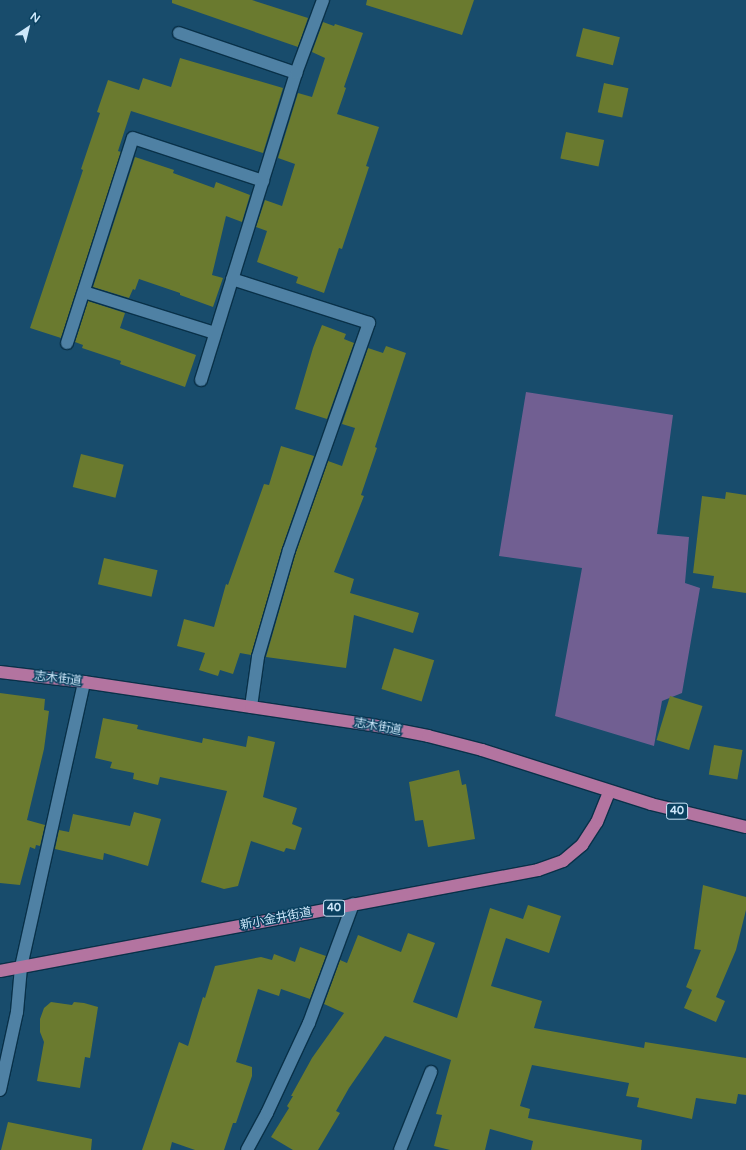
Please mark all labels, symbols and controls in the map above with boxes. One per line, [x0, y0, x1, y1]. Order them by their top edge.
north arrow [8, 8, 48, 48]
text: N [28, 10, 43, 26]
street label: 志木街道 [33, 669, 83, 689]
street label: 志木街道 [353, 716, 403, 738]
road number: 40 [666, 802, 688, 820]
road number: 40 [323, 899, 345, 917]
street label: 新小金井街道 [239, 905, 313, 933]

